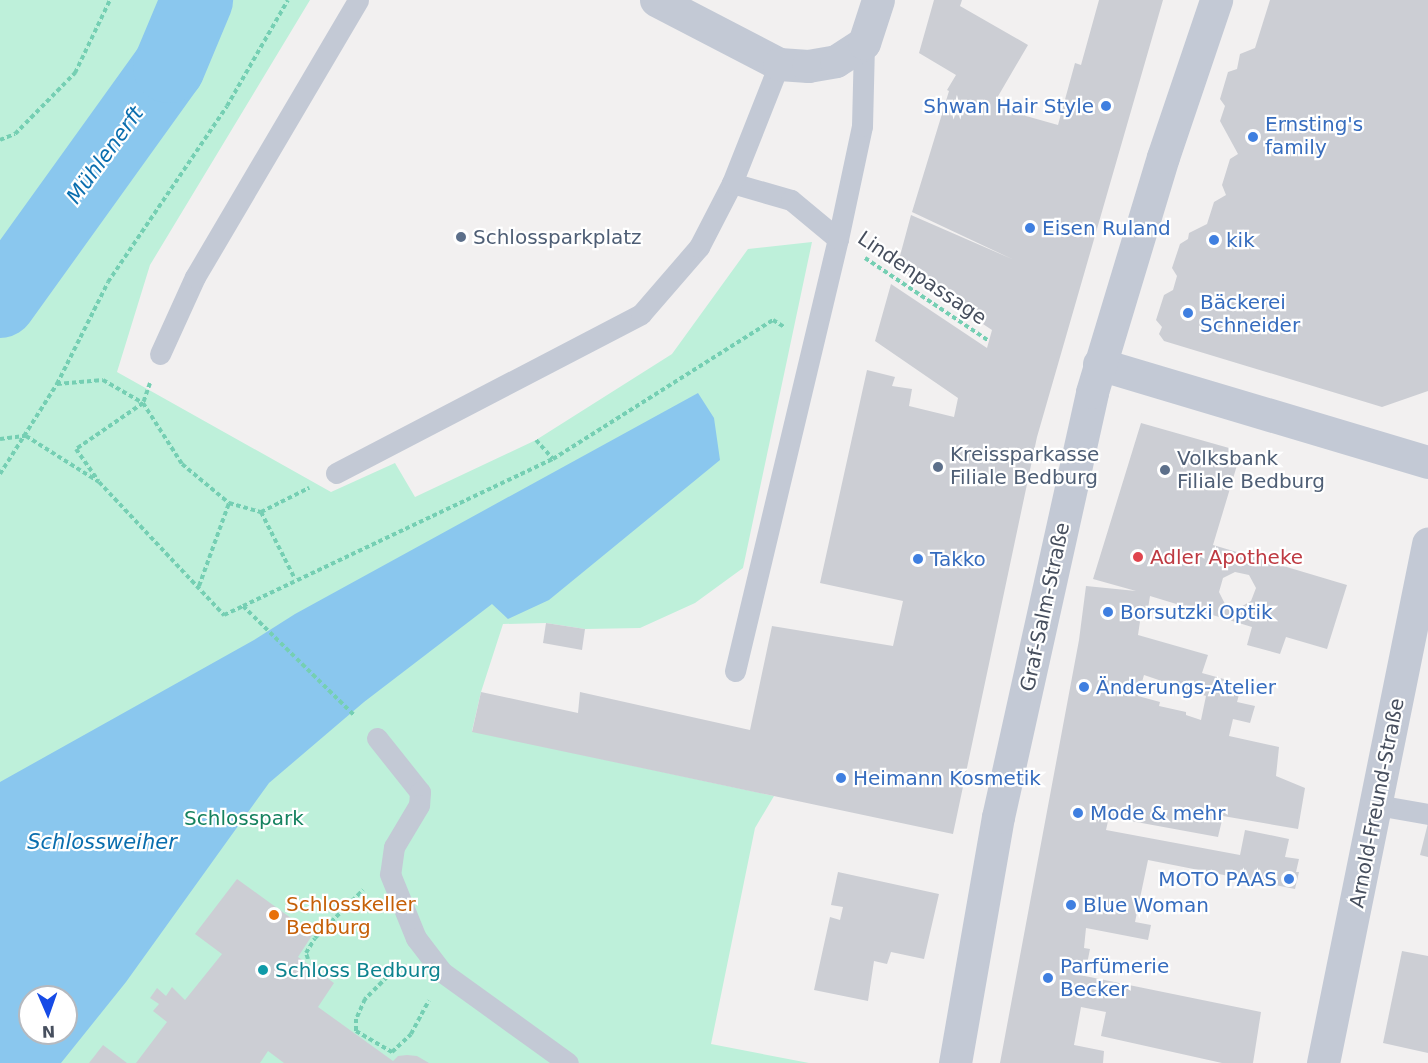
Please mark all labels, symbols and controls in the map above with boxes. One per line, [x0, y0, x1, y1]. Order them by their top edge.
place label: Shwan Hair Style [923, 94, 1094, 118]
marker: Shwan Hair Style [1099, 99, 1113, 113]
water label: Mühlenerft [61, 101, 149, 209]
place label: Ernsting's family [1265, 113, 1363, 160]
marker: Ernsting's family [1246, 130, 1260, 144]
place label: Eisen Ruland [1042, 216, 1171, 240]
marker: Eisen Ruland [1023, 221, 1037, 235]
place label: Schlossparkplatz [473, 225, 642, 249]
street label: Lindenpassage [853, 226, 991, 330]
place label: kik [1226, 228, 1255, 252]
marker: Schlossparkplatz [454, 230, 468, 244]
marker: kik [1207, 233, 1221, 247]
place label: Bäckerei Schneider [1200, 290, 1300, 337]
marker: Bäckerei Schneider [1181, 306, 1195, 320]
place label: Kreissparkasse Filiale Bedburg [950, 443, 1099, 490]
place label: Volksbank Filiale Bedburg [1177, 446, 1325, 493]
marker: Kreissparkasse Filiale Bedburg [931, 460, 945, 474]
marker: Volksbank Filiale Bedburg [1158, 463, 1172, 477]
street label: Graf-Salm-Straße [1015, 520, 1075, 694]
place label: Adler Apotheke [1150, 545, 1303, 569]
place label: Takko [930, 547, 986, 571]
marker: Adler Apotheke [1131, 550, 1145, 564]
marker: Takko [911, 552, 925, 566]
place label: Borsutzki Optik [1120, 600, 1273, 624]
marker: Borsutzki Optik [1101, 605, 1115, 619]
place label: Änderungs-Atelier [1096, 675, 1276, 699]
marker: Änderungs-Atelier [1077, 680, 1091, 694]
street label: Arnold-Freund-Straße [1345, 696, 1409, 910]
place label: Heimann Kosmetik [853, 766, 1041, 790]
marker: Heimann Kosmetik [834, 771, 848, 785]
place label: Mode & mehr [1090, 801, 1225, 825]
park label: Schlosspark [184, 806, 304, 830]
marker: Mode & mehr [1071, 806, 1085, 820]
water label: Schlossweiher [27, 829, 177, 855]
place label: MOTO PAAS [1158, 867, 1277, 891]
marker: MOTO PAAS [1282, 872, 1296, 886]
place label: Schlosskeller Bedburg [286, 892, 416, 939]
place label: Blue Woman [1083, 893, 1209, 917]
marker: Blue Woman [1064, 898, 1078, 912]
marker: Schlosskeller Bedburg [267, 908, 281, 922]
place label: Parfümerie Becker [1060, 954, 1169, 1001]
place label: Schloss Bedburg [275, 958, 441, 982]
marker: Schloss Bedburg [256, 963, 270, 977]
marker: Parfümerie Becker [1041, 971, 1055, 985]
north arrow [18, 985, 78, 1045]
text: N [42, 1022, 56, 1041]

